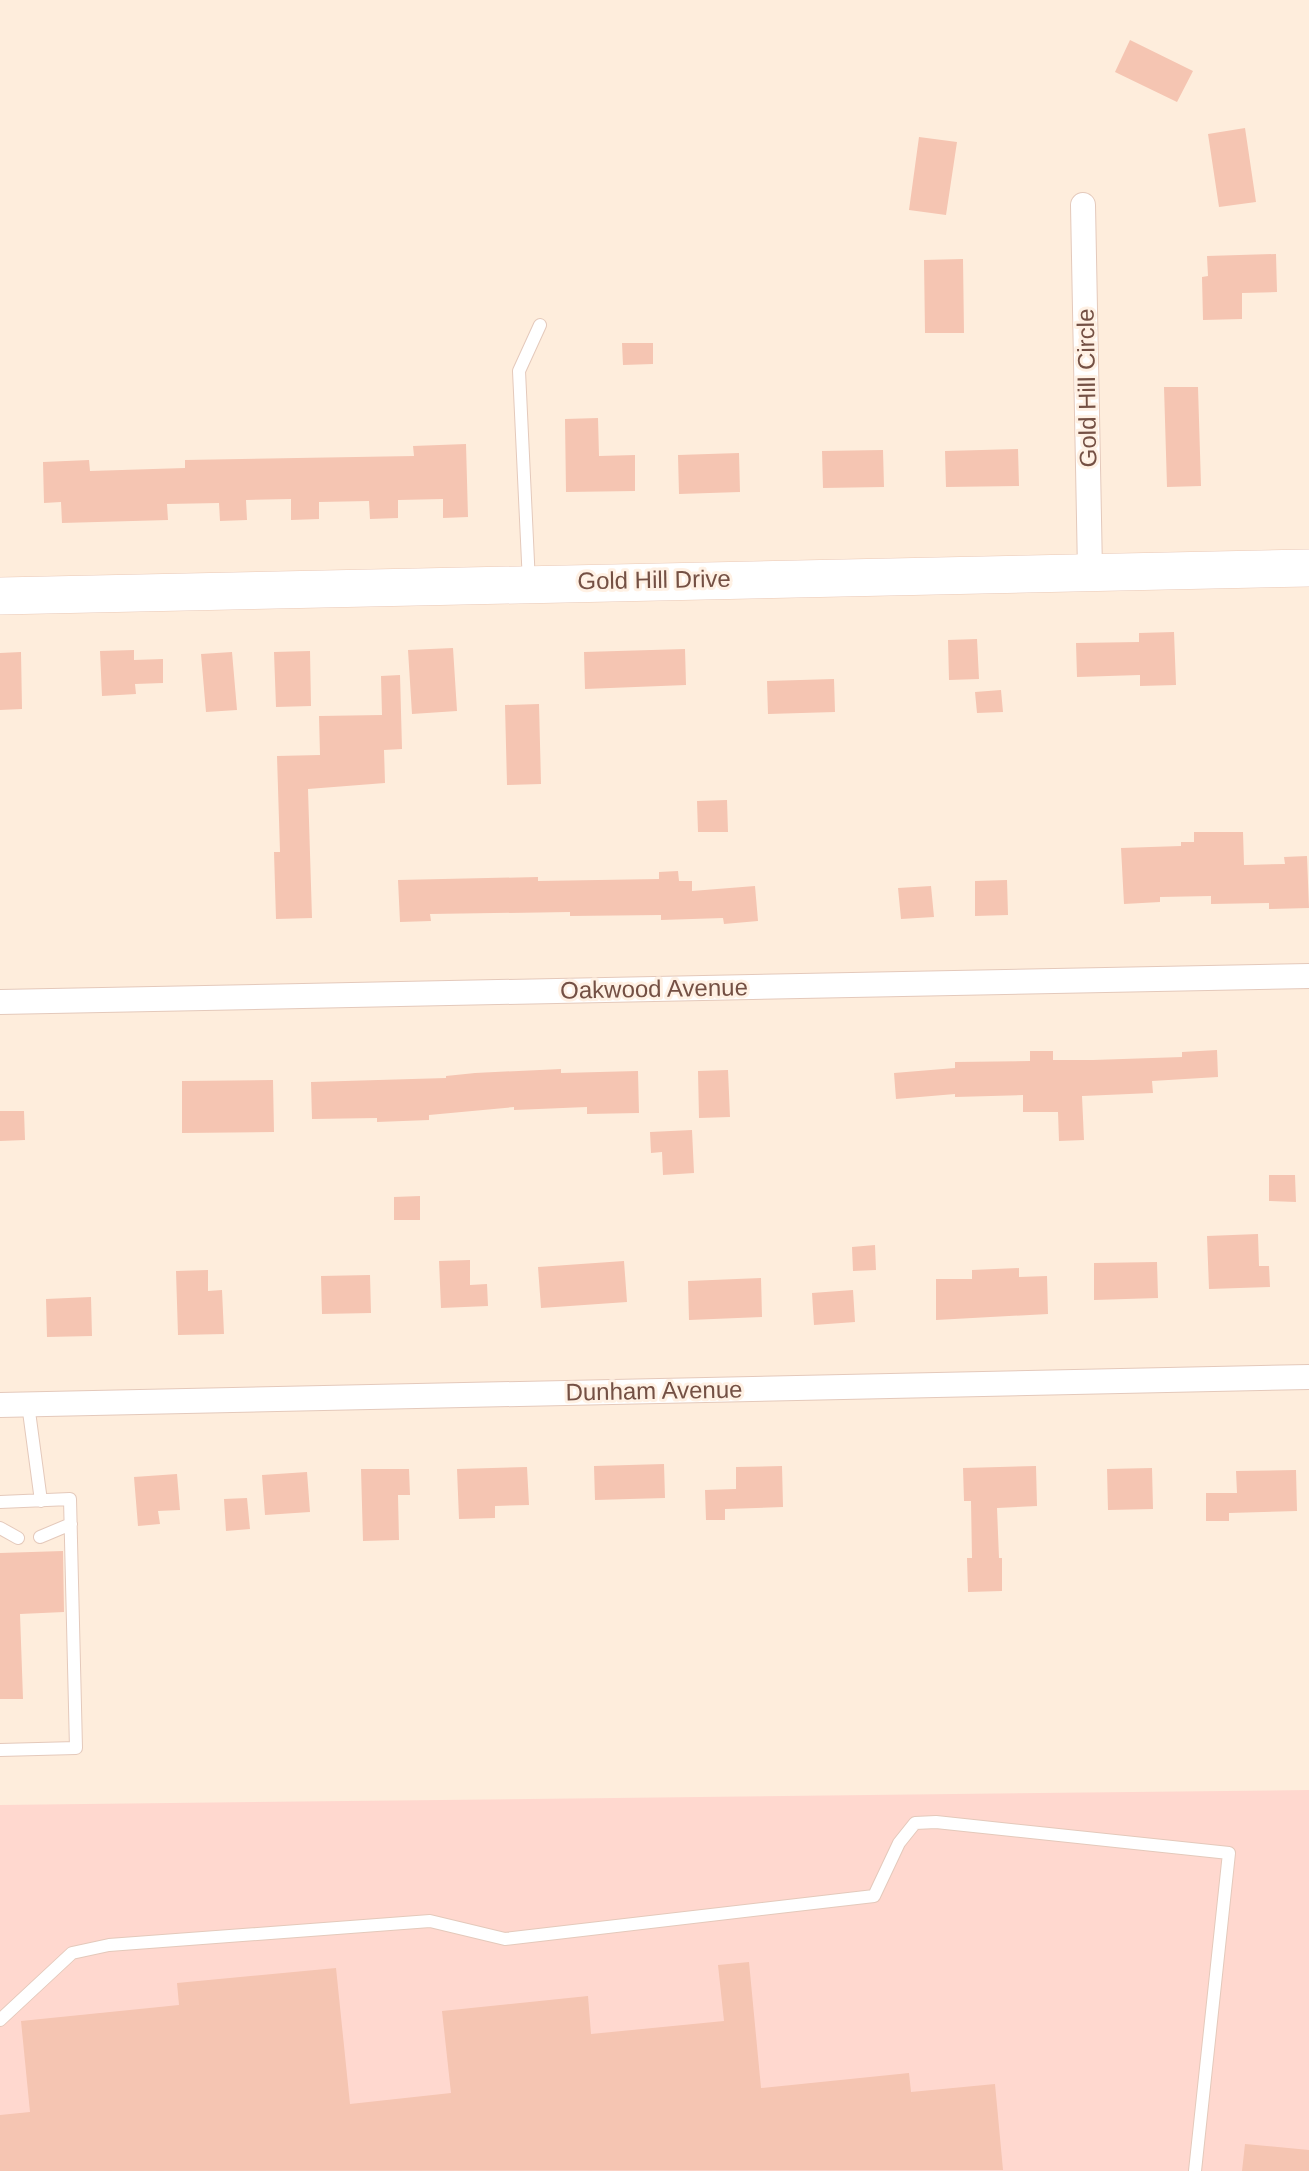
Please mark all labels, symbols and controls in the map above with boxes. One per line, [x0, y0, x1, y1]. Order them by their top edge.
street label: Gold Hill Circle [1072, 308, 1101, 468]
street label: Gold Hill Drive [577, 565, 731, 594]
street label: Oakwood Avenue [560, 973, 748, 1004]
street label: Dunham Avenue [565, 1375, 743, 1406]

